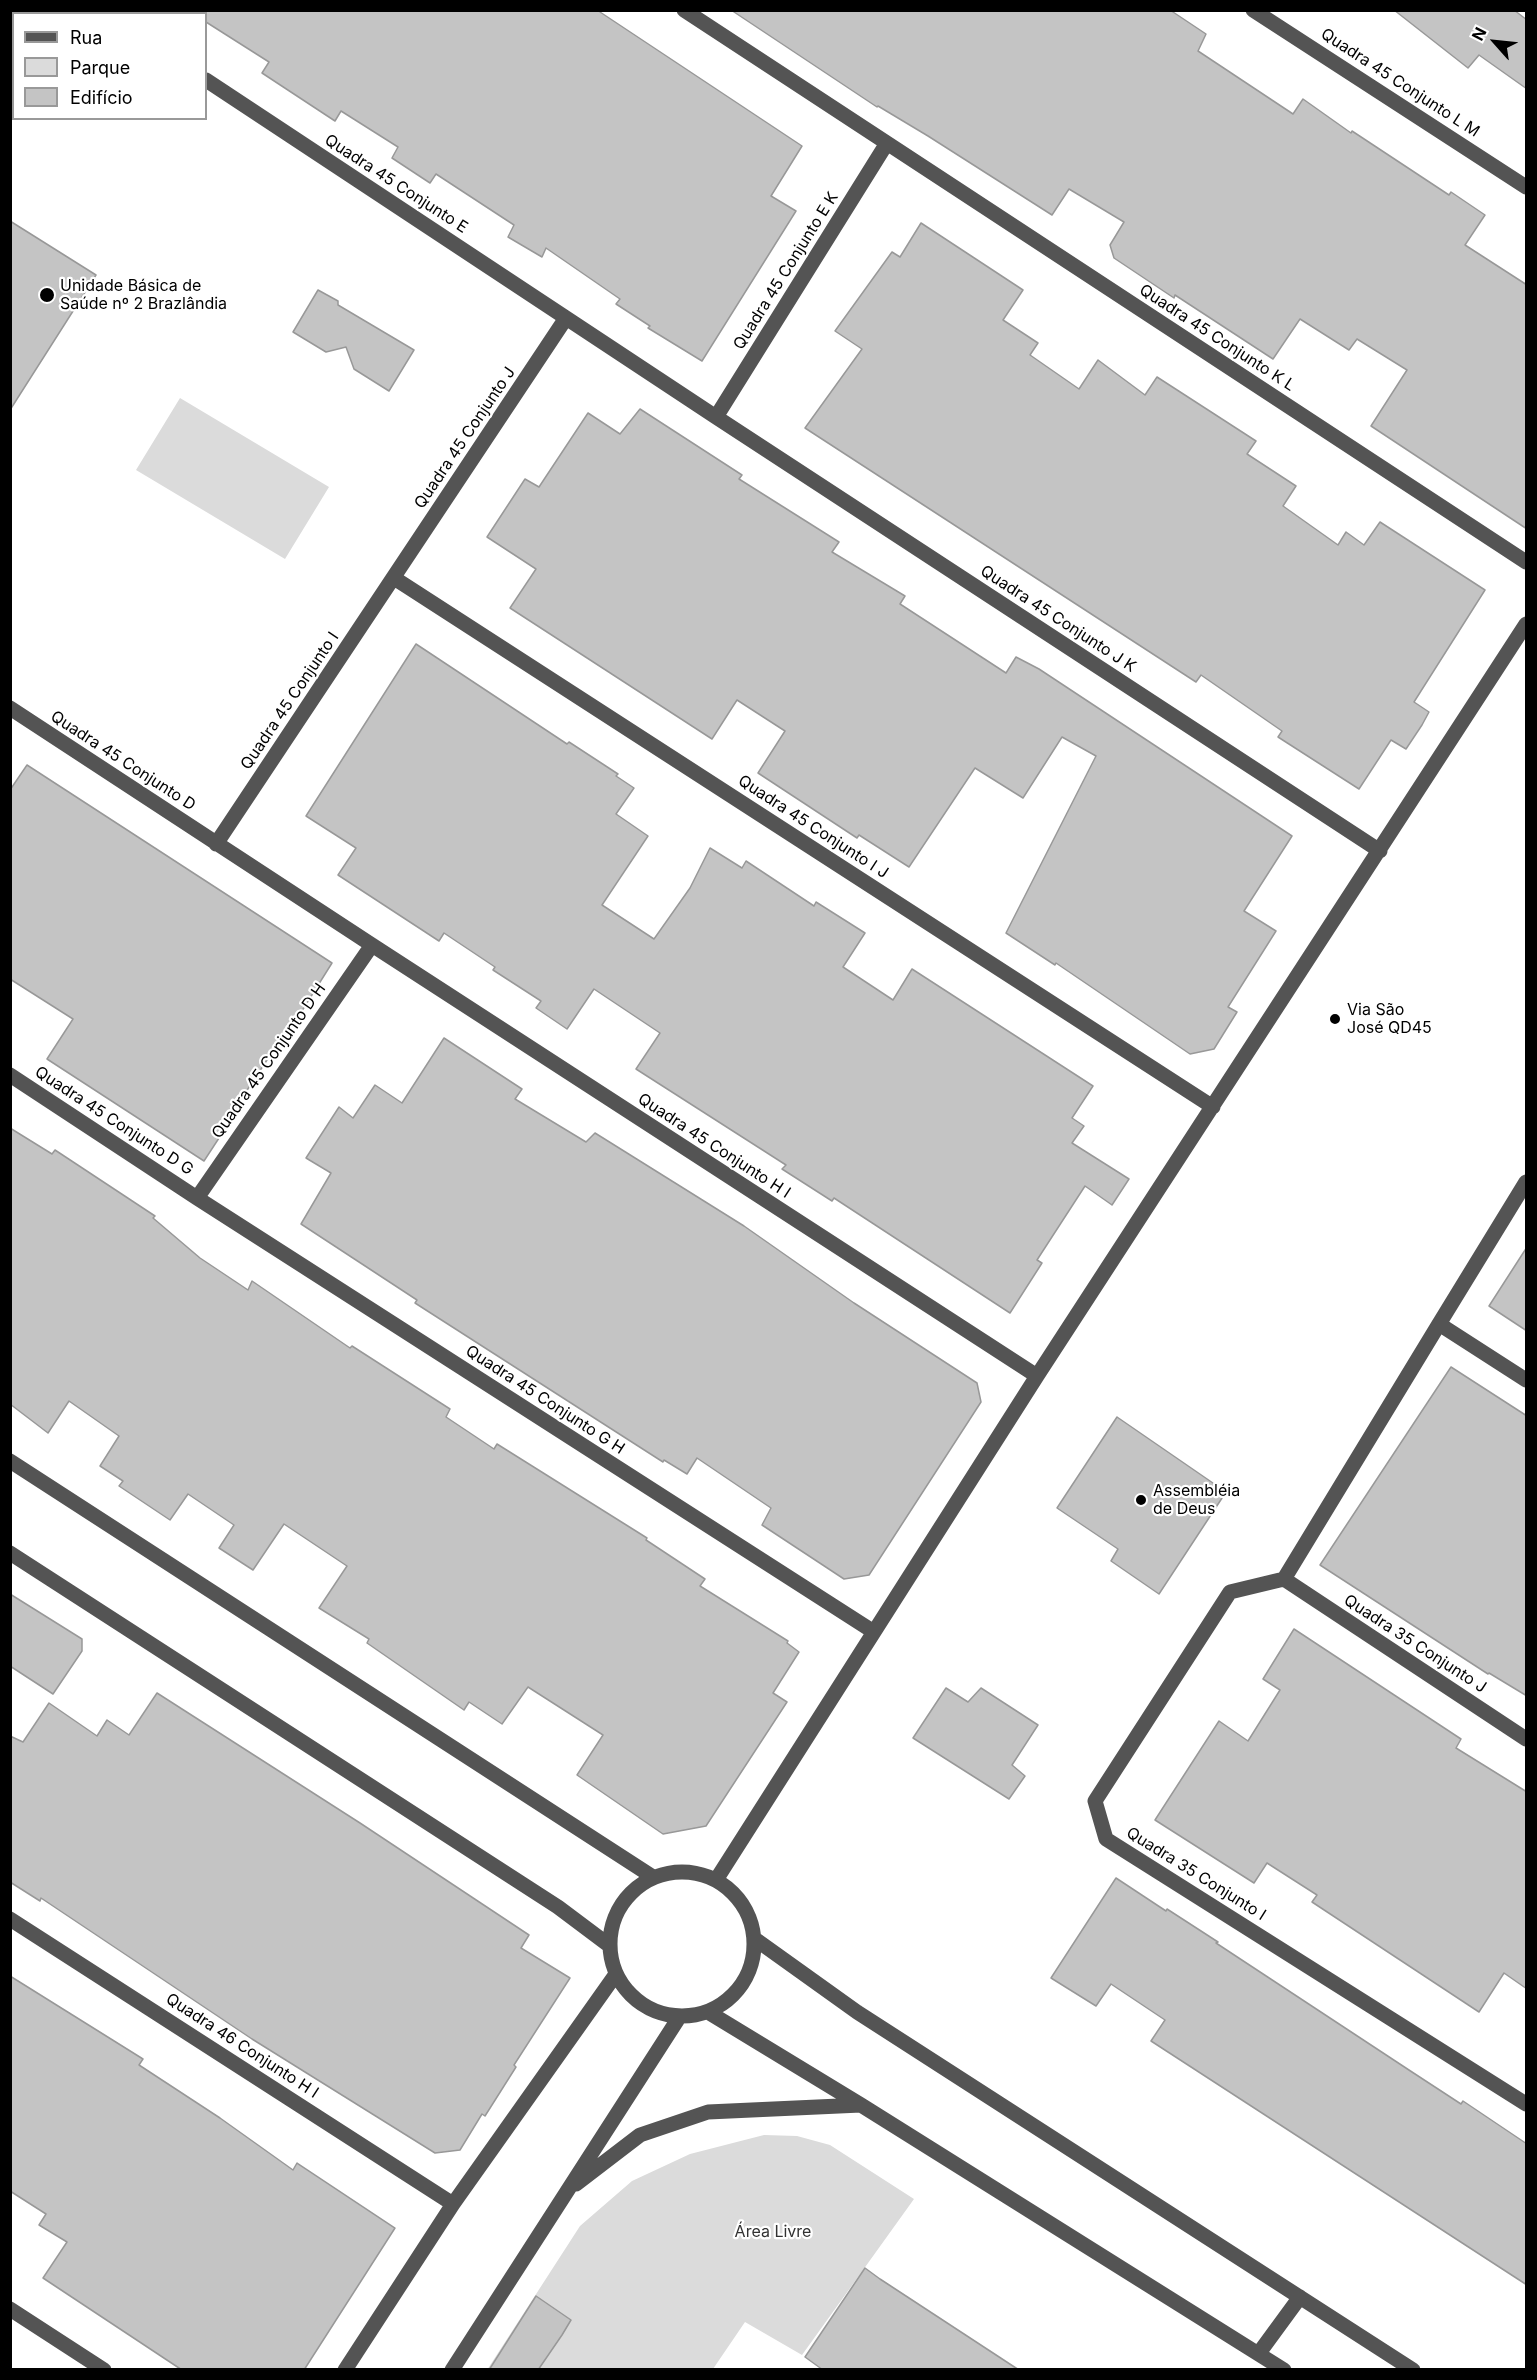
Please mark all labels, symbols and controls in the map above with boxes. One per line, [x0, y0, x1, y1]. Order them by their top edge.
legend [12, 12, 207, 120]
north arrow [1465, 12, 1525, 72]
text: N [1467, 24, 1491, 44]
street label: Quadra 45 Conjunto L M [1317, 25, 1483, 141]
text: Rua [70, 27, 102, 48]
text: Parque [70, 57, 130, 78]
text: Edifício [70, 87, 133, 108]
street label: Quadra 45 Conjunto E [321, 131, 471, 237]
street label: Quadra 45 Conjunto E K [730, 189, 842, 353]
place label: Unidade Básica de Saúde nº 2 Brazlândia [60, 276, 227, 314]
street label: Quadra 45 Conjunto K L [1136, 281, 1298, 395]
marker: Unidade Básica de Saúde nº 2 Brazlândia [38, 286, 56, 304]
street label: Quadra 45 Conjunto J [411, 364, 519, 512]
street label: Quadra 45 Conjunto J K [977, 561, 1139, 677]
street label: Quadra 45 Conjunto I [237, 629, 343, 773]
street label: Quadra 45 Conjunto D [47, 707, 199, 815]
street label: Quadra 45 Conjunto I J [734, 771, 892, 883]
street label: Quadra 45 Conjunto D H [208, 980, 330, 1142]
place label: Via São José QD45 [1347, 1000, 1432, 1038]
marker: Via São José QD45 [1328, 1012, 1342, 1026]
street label: Quadra 45 Conjunto D G [31, 1063, 197, 1179]
street label: Quadra 45 Conjunto H I [634, 1089, 794, 1203]
street label: Quadra 45 Conjunto G H [462, 1341, 628, 1459]
place label: Assembléia de Deus [1153, 1481, 1240, 1519]
marker: Assembléia de Deus [1134, 1493, 1148, 1507]
street label: Quadra 35 Conjunto J [1340, 1591, 1490, 1697]
street label: Quadra 35 Conjunto I [1123, 1823, 1269, 1925]
street label: Quadra 46 Conjunto H I [162, 1989, 322, 2103]
park label: Área Livre [735, 2222, 811, 2242]

